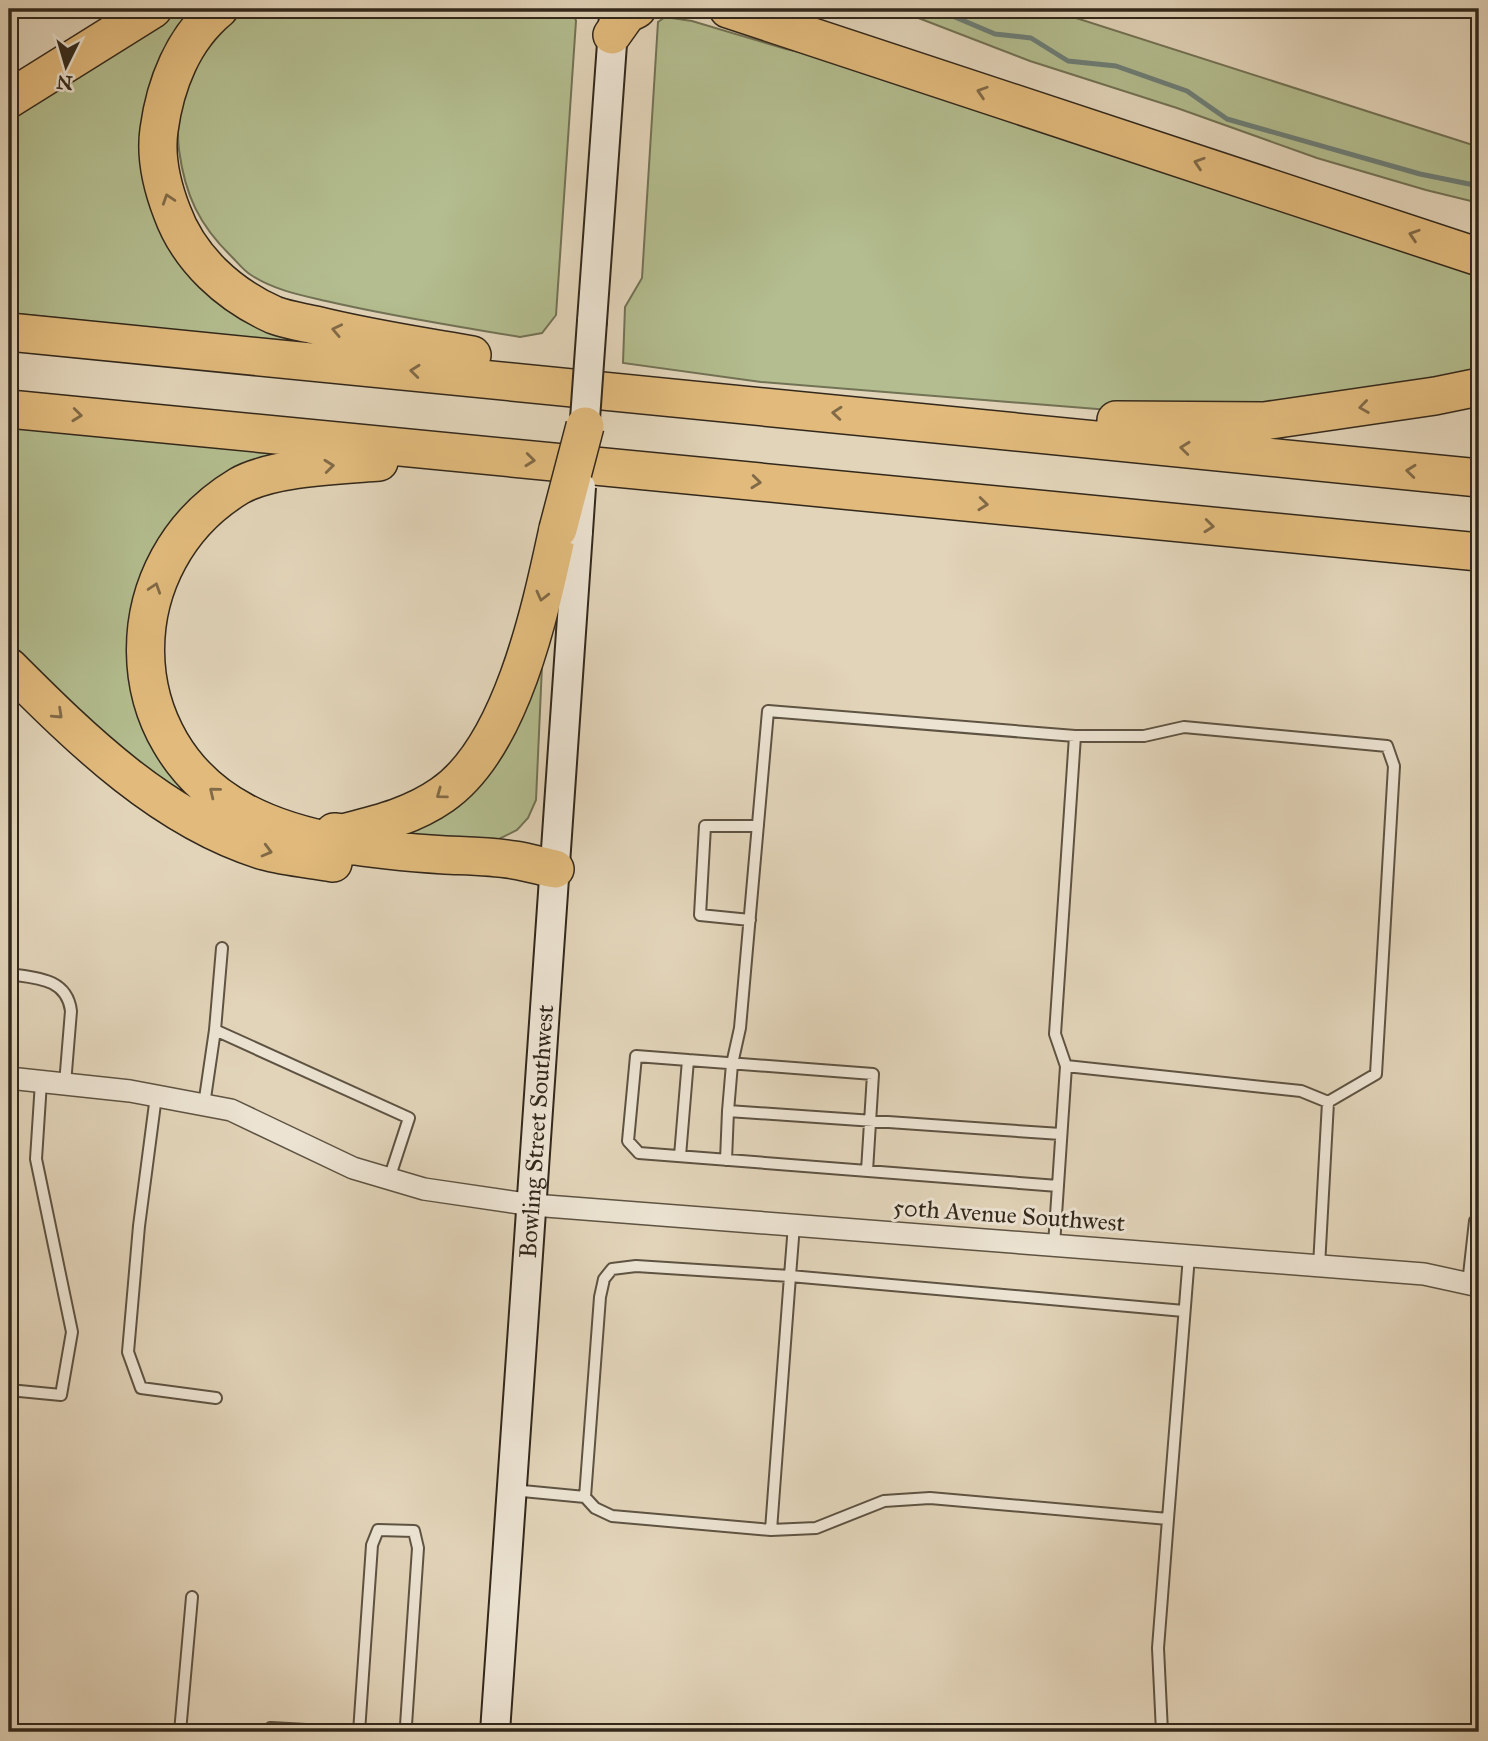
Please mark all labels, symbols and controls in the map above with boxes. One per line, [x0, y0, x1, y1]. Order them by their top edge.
north arrow [32, 32, 102, 102]
text: N [56, 70, 74, 95]
one-way arrow [977, 86, 989, 100]
one-way arrow [1193, 157, 1205, 172]
one-way arrow [161, 193, 176, 205]
one-way arrow [1409, 229, 1421, 243]
one-way arrow [331, 324, 343, 339]
one-way arrow [410, 364, 421, 379]
one-way arrow [1358, 399, 1370, 414]
one-way arrow [831, 406, 842, 421]
one-way arrow [71, 408, 82, 423]
one-way arrow [1179, 441, 1191, 456]
one-way arrow [525, 452, 536, 467]
one-way arrow [323, 459, 335, 474]
one-way arrow [1406, 464, 1417, 479]
one-way arrow [751, 474, 762, 489]
one-way arrow [978, 496, 989, 511]
one-way arrow [1204, 518, 1215, 533]
one-way arrow [147, 583, 162, 595]
one-way arrow [536, 589, 550, 601]
one-way arrow [50, 706, 63, 718]
one-way arrow [437, 786, 449, 798]
one-way arrow [210, 788, 223, 800]
one-way arrow [261, 842, 273, 857]
street label: Bowling Street Southwest [513, 1003, 560, 1259]
street label: 50th Avenue Southwest [892, 1192, 1127, 1238]

